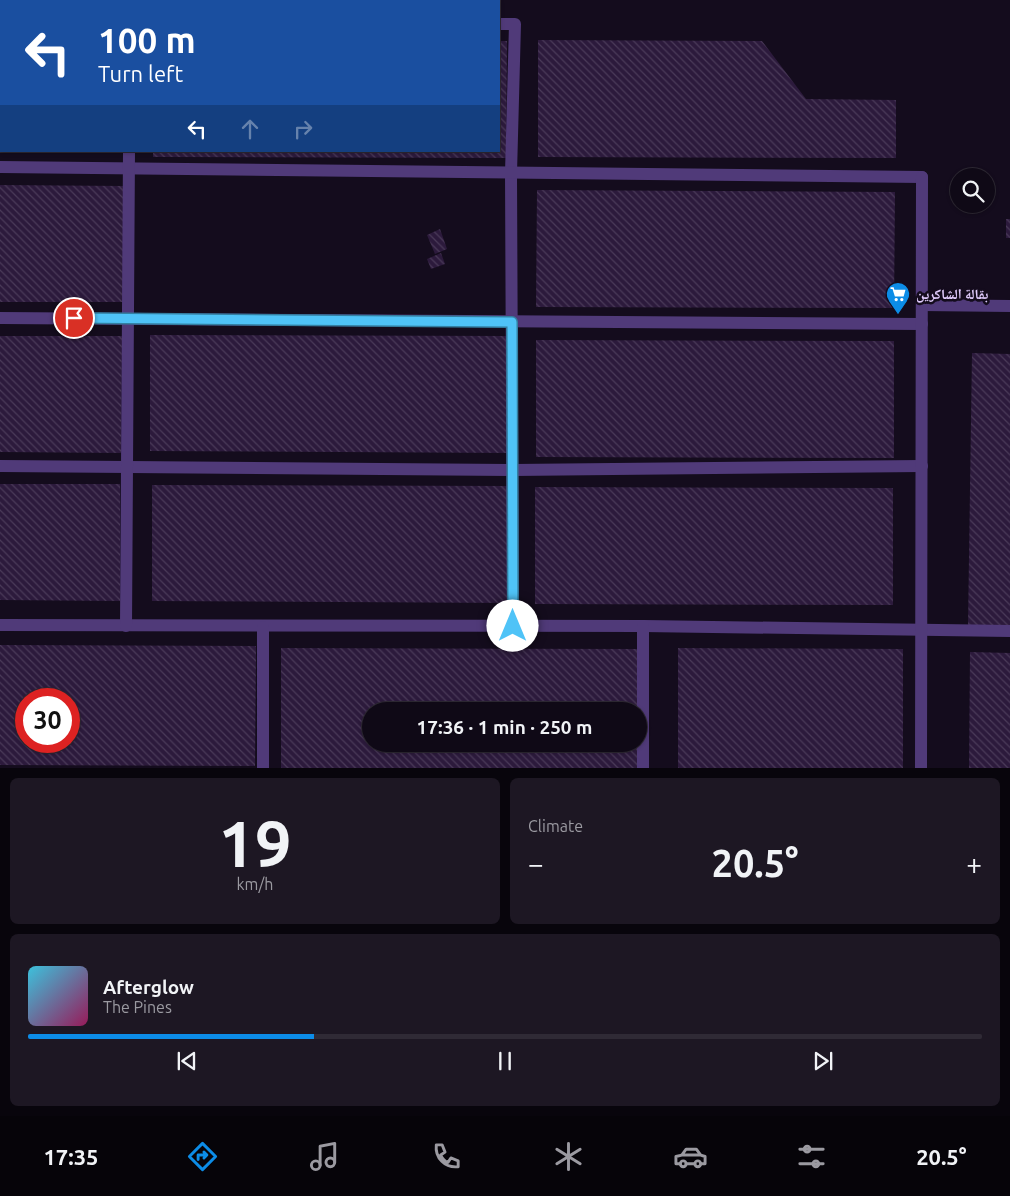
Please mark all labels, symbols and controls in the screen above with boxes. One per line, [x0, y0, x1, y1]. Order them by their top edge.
icon: left [15, 20, 80, 85]
text: 100 m [98, 20, 196, 60]
text: Turn left [98, 61, 183, 86]
icon: left [183, 115, 211, 143]
icon: ahead [236, 115, 264, 143]
icon: right [289, 115, 317, 143]
map controls [950, 168, 995, 213]
button: search [950, 168, 995, 213]
supermarket icon: بقالة الشاكرين [885, 281, 911, 315]
place label: بقالة الشاكرين [916, 286, 988, 303]
pin [53, 297, 95, 339]
icon: arrive [60, 304, 88, 332]
position arrow [486, 599, 538, 651]
speed limit sign: 30 [15, 688, 80, 753]
text: 17:36 · 1 min · 250 m [417, 716, 592, 738]
text: 19 [218, 806, 292, 879]
text: Climate [528, 817, 583, 835]
text: 20.5° [711, 842, 799, 884]
text: − [528, 848, 544, 879]
text: + [966, 848, 982, 879]
text: km/h [237, 875, 273, 893]
text: Afterglow [103, 976, 194, 998]
text: The Pines [103, 998, 172, 1016]
icon: previous [173, 1047, 201, 1075]
icon: pause [491, 1047, 519, 1075]
icon: next [809, 1047, 837, 1075]
icon: directions [185, 1139, 220, 1174]
icon: music [307, 1139, 342, 1174]
icon: phone [429, 1139, 464, 1174]
icon: climate [551, 1139, 586, 1174]
icon: car [673, 1139, 708, 1174]
icon: filters [794, 1139, 829, 1174]
text: 17:35 [43, 1144, 98, 1169]
text: 20.5° [916, 1144, 967, 1169]

